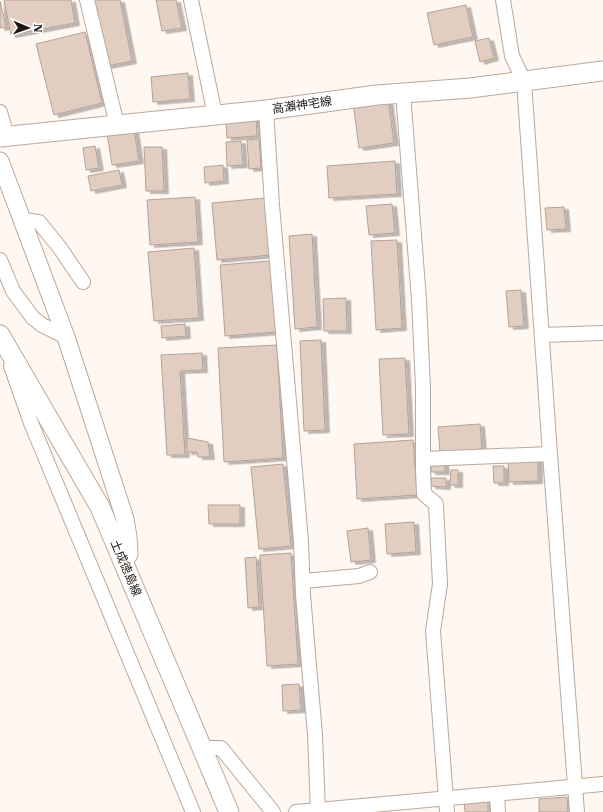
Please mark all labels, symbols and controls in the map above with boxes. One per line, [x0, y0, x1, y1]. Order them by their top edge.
north arrow [8, 8, 48, 48]
text: N [31, 24, 45, 33]
street label: 高瀬神宅線 [271, 93, 333, 116]
street label: 土成徳島線 [108, 537, 145, 598]

